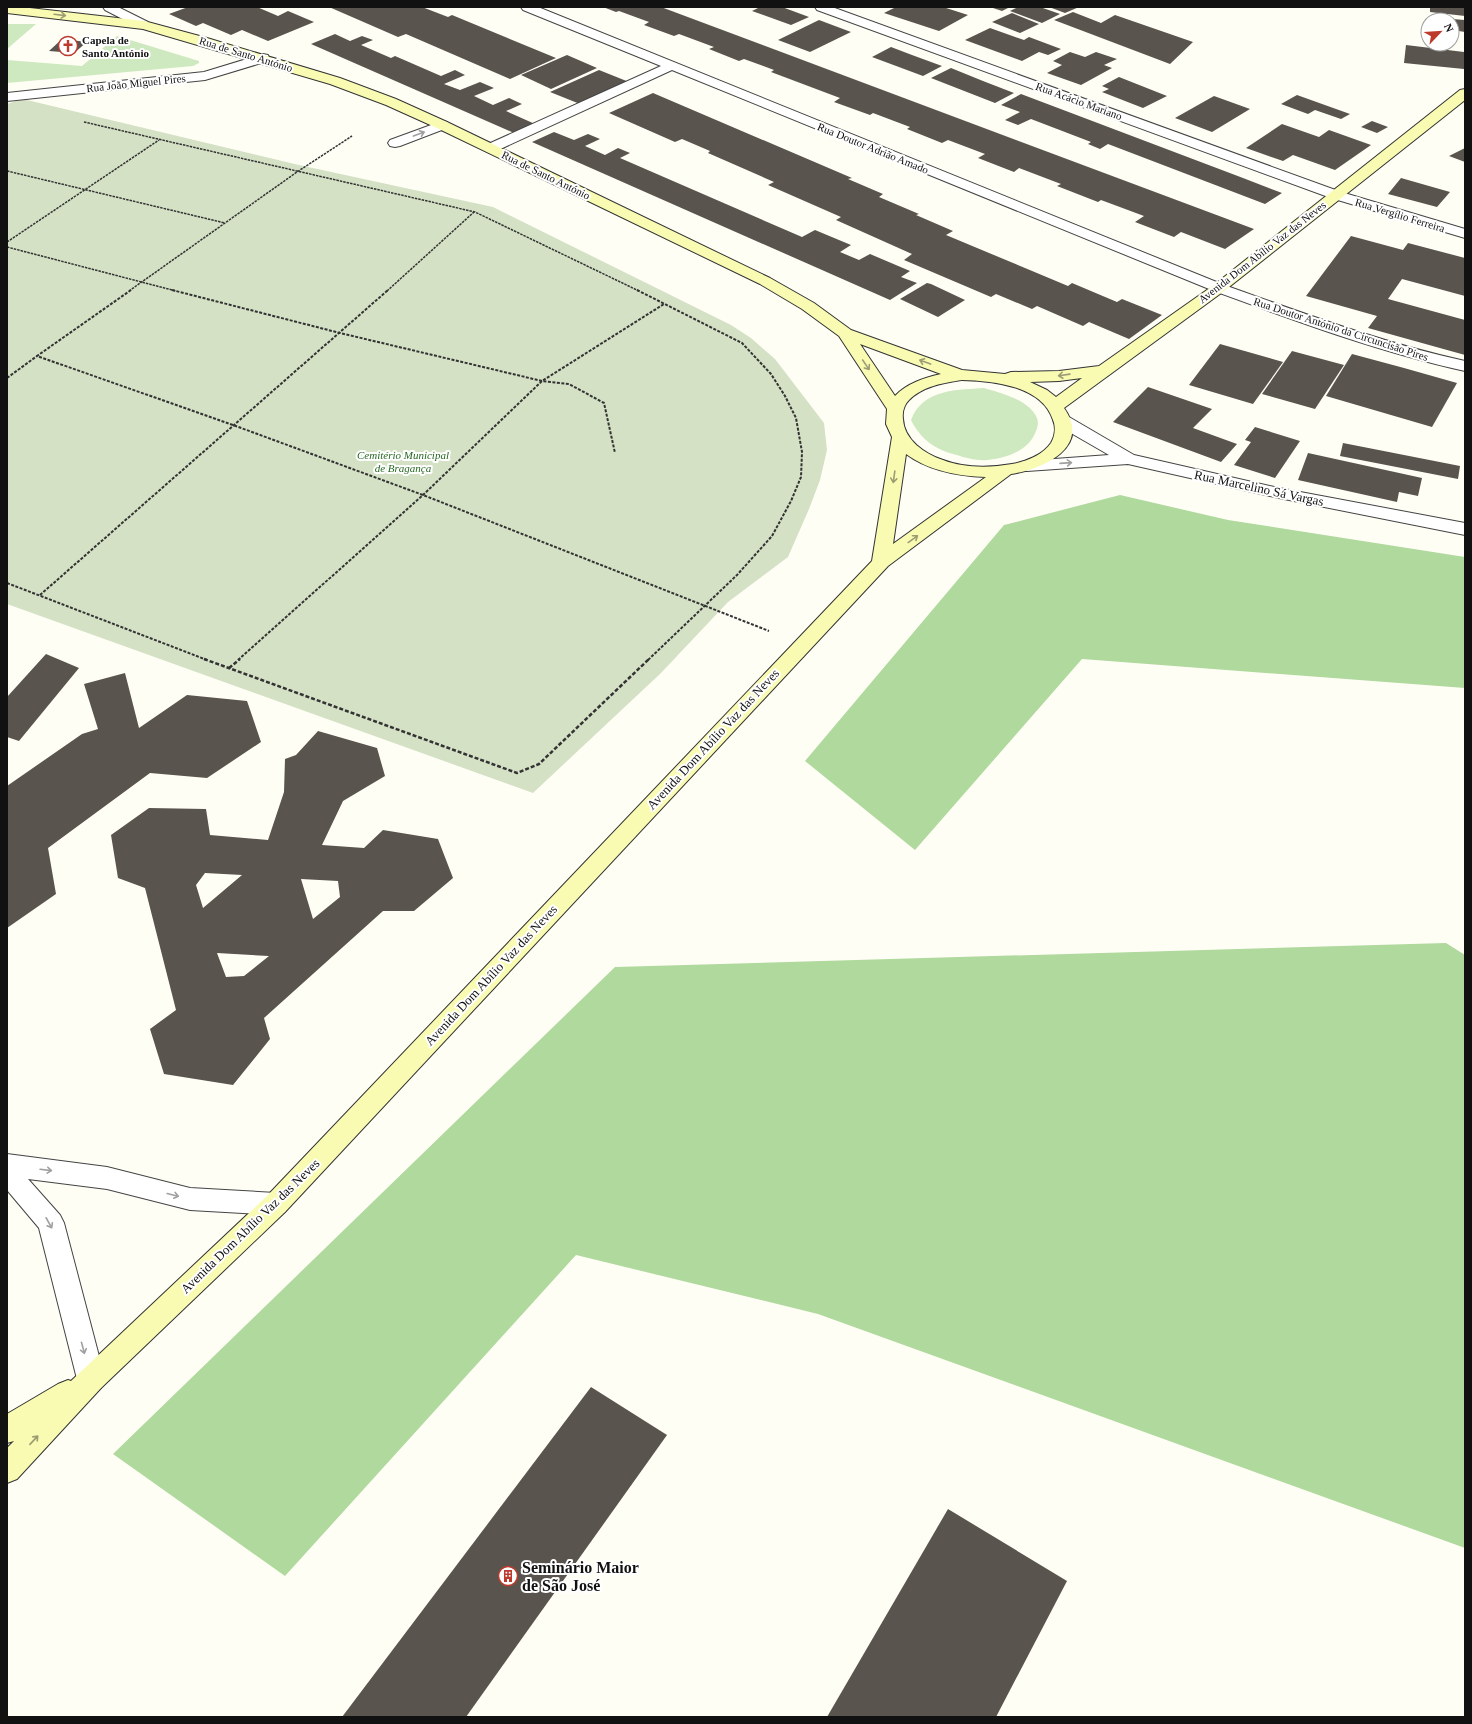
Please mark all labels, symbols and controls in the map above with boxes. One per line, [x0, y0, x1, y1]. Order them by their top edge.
one-way arrow [53, 12, 66, 19]
north arrow [1420, 12, 1460, 52]
text: N [1442, 22, 1456, 34]
place label: Capela de Santo António [82, 34, 149, 59]
street label: Rua de Santo António [198, 34, 295, 74]
church icon: Capela de Santo António [57, 35, 79, 57]
street label: Rua João Miguel Pires [86, 72, 186, 94]
street label: Rua Acácio Mariano [1034, 80, 1124, 122]
street label: Rua Doutor Adrião Amado [816, 120, 931, 176]
one-way arrow [412, 130, 424, 138]
street label: Rua de Santo António [500, 148, 593, 202]
street label: Rua Vergílio Ferreira [1354, 196, 1446, 234]
street label: Avenida Dom Abílio Vaz das Neves [1196, 199, 1328, 305]
street label: Rua Doutor António da Circuncisão Pires [1252, 295, 1430, 363]
one-way arrow [919, 358, 932, 365]
one-way arrow [862, 359, 870, 370]
one-way arrow [1058, 371, 1071, 379]
park label: Cemitério Municipal de Bragança [357, 449, 449, 474]
one-way arrow [1059, 460, 1072, 467]
street label: Rua Marcelino Sá Vargas [1193, 467, 1325, 509]
one-way arrow [890, 470, 898, 483]
one-way arrow [907, 535, 918, 543]
street label: Avenida Dom Abílio Vaz das Neves [644, 666, 782, 812]
street label: Avenida Dom Abílio Vaz das Neves [422, 902, 560, 1048]
street label: Avenida Dom Abílio Vaz das Neves [178, 1156, 322, 1296]
one-way arrow [39, 1166, 52, 1174]
one-way arrow [166, 1191, 179, 1199]
one-way arrow [46, 1217, 53, 1229]
one-way arrow [80, 1342, 87, 1355]
one-way arrow [29, 1435, 38, 1446]
place label: Seminário Maior de São José [522, 1559, 639, 1594]
building icon: Seminário Maior de São José [497, 1565, 519, 1587]

